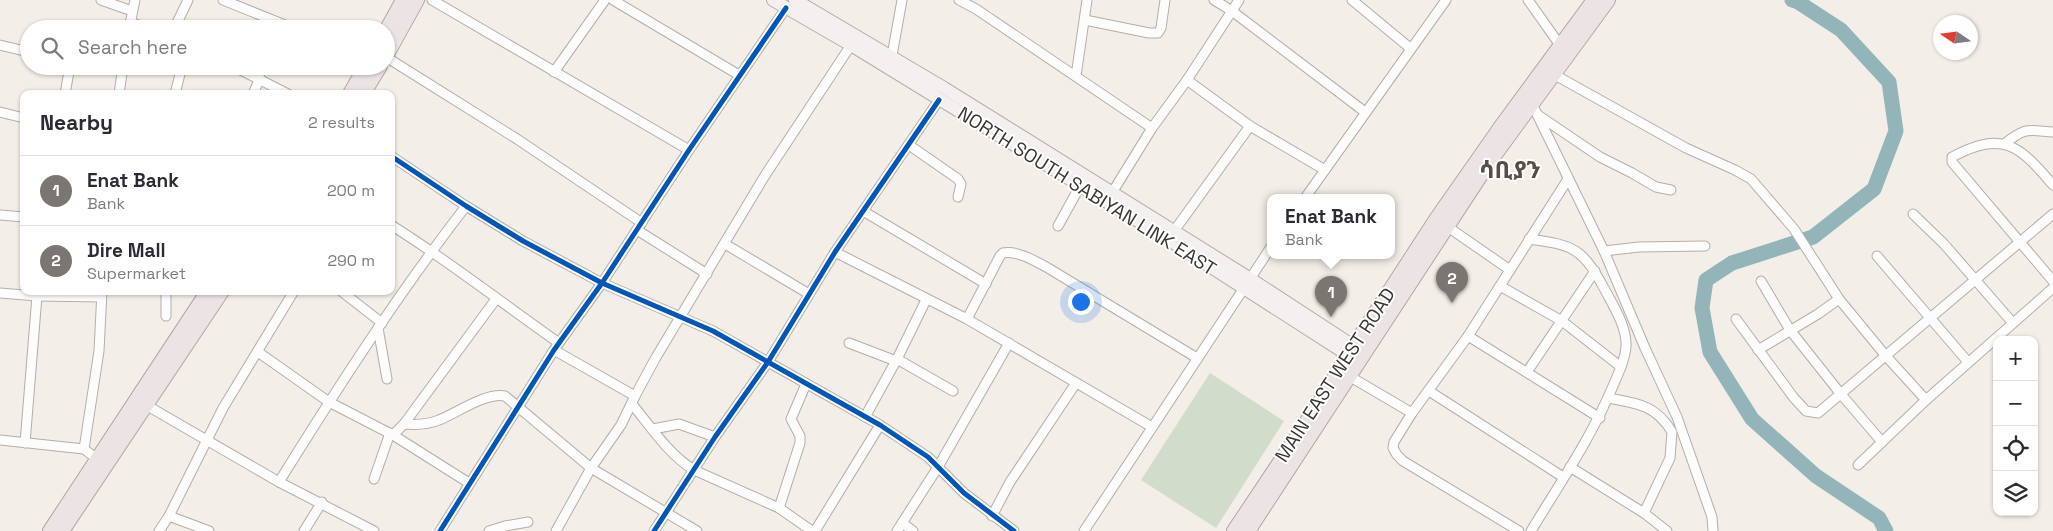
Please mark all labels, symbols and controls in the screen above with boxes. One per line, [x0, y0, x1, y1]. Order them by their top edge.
north arrow [1933, 15, 1978, 60]
search box [20, 20, 395, 75]
icon: search [38, 34, 66, 62]
text: Search here [78, 35, 188, 60]
street label: NORTH SOUTH SABIYAN LINK EAST [953, 101, 1221, 281]
text: Nearby [40, 109, 113, 136]
text: 2 results [308, 112, 375, 133]
district label: ሳቢያን [1479, 154, 1541, 185]
text: Enat Bank [87, 168, 179, 193]
text: 1 [52, 180, 60, 201]
text: 200 m [327, 180, 375, 201]
text: Bank [87, 193, 125, 214]
popup [1267, 194, 1395, 259]
text: Enat Bank [1285, 204, 1377, 229]
text: Bank [1285, 229, 1323, 250]
text: Dire Mall [87, 238, 166, 263]
text: 2 [51, 250, 61, 271]
text: 290 m [327, 250, 375, 271]
pin: 2 [1436, 262, 1468, 303]
text: Supermarket [87, 263, 186, 284]
pin: 1 [1315, 276, 1347, 317]
street label: MAIN EAST WEST ROAD [1269, 283, 1401, 467]
your location [1068, 289, 1094, 315]
map controls [1993, 336, 2038, 516]
button: + [1993, 336, 2038, 381]
button: − [1993, 381, 2038, 426]
button: locate [1993, 426, 2038, 471]
button: layers [1993, 471, 2038, 516]

